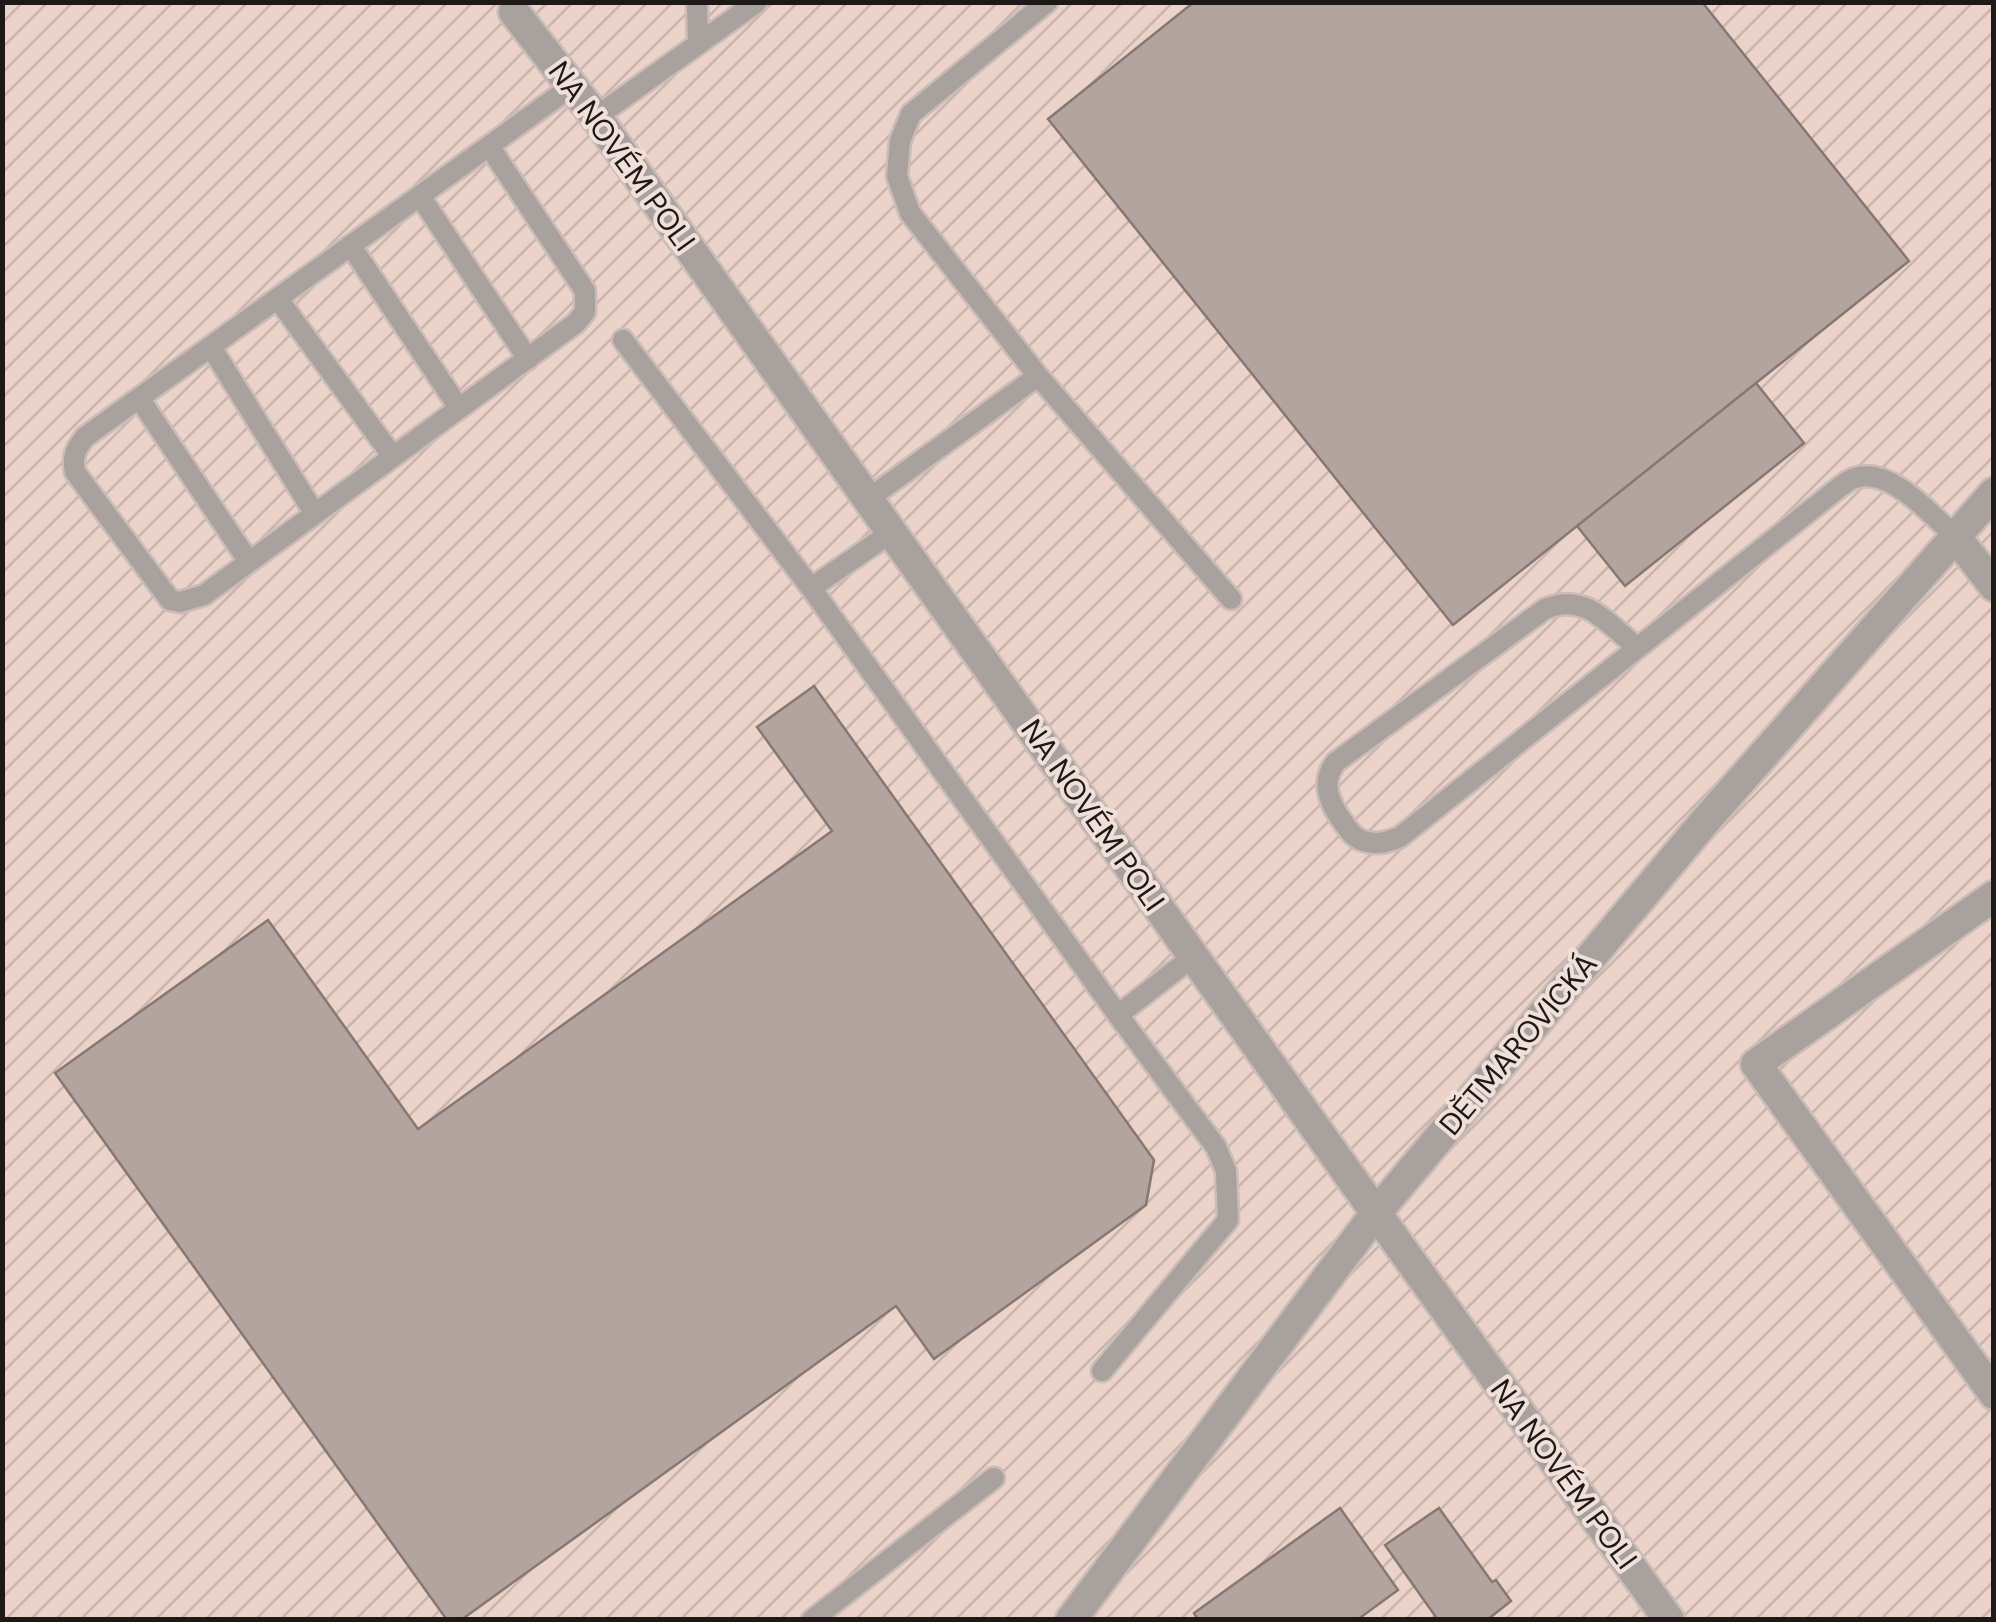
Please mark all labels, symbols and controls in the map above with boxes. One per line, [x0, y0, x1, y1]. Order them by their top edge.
street label: NA NOVÉM POLI [540, 53, 704, 259]
street label: NA NOVÉM POLI [1012, 711, 1174, 919]
street label: DĚTMAROVICKÁ [1430, 945, 1606, 1143]
street label: NA NOVÉM POLI [1482, 1371, 1646, 1577]

